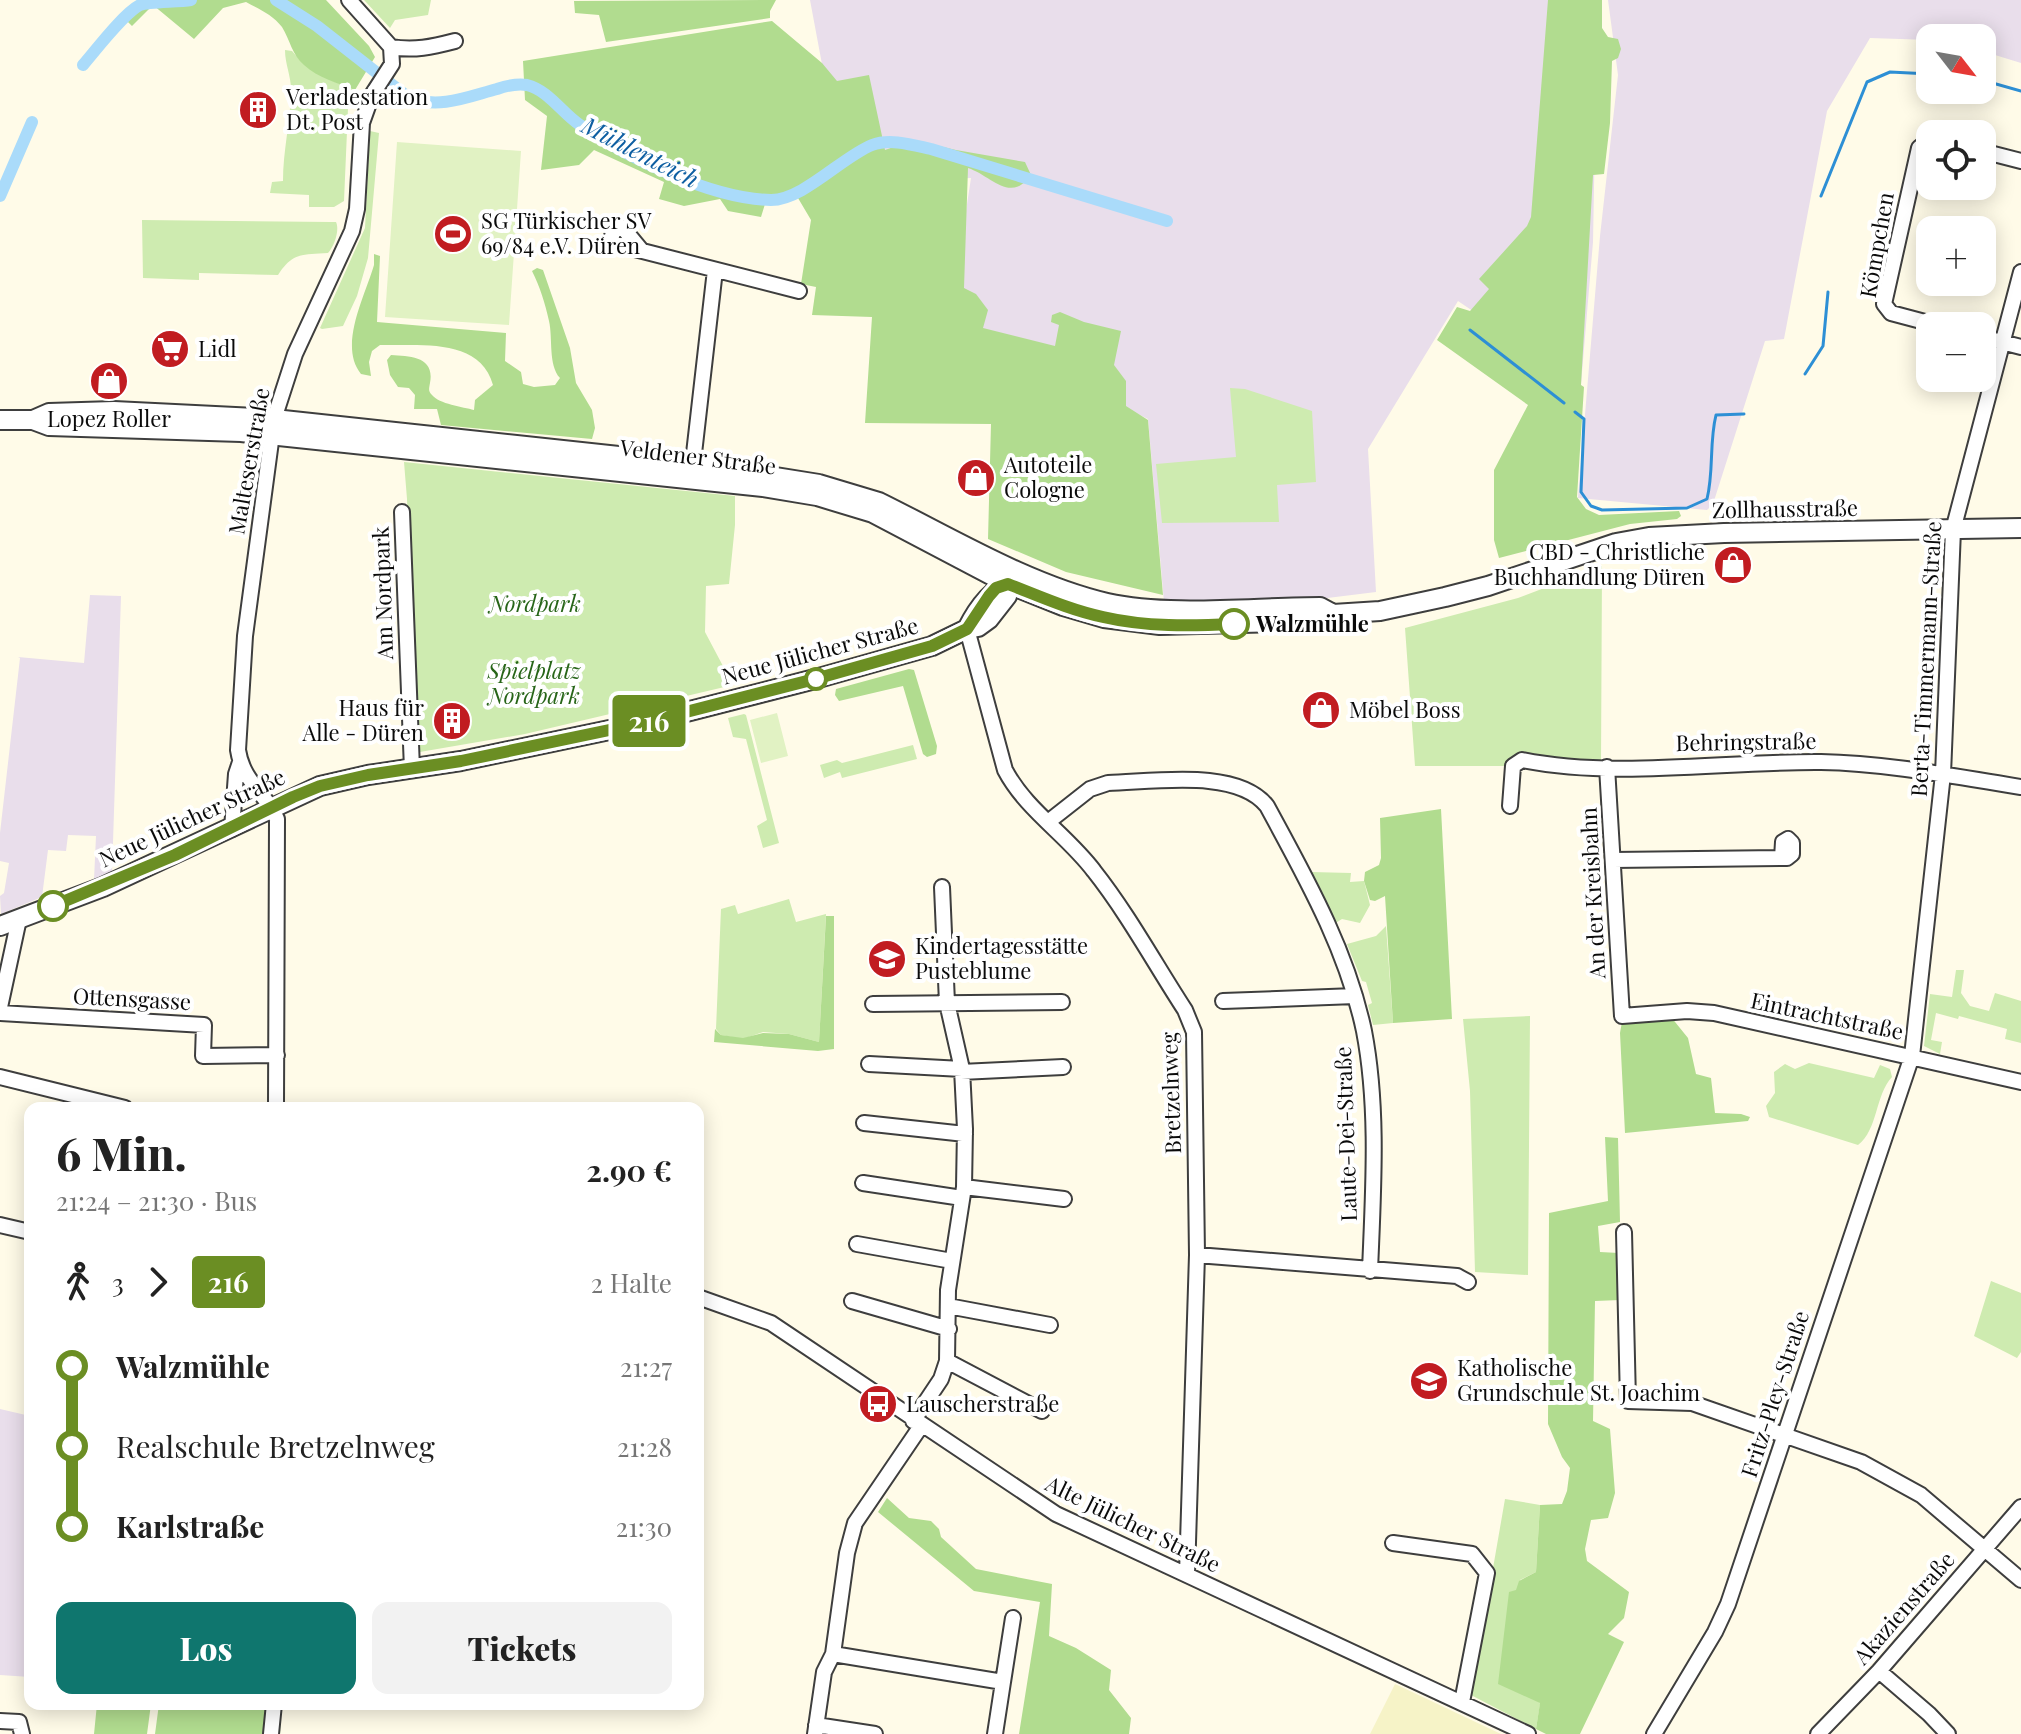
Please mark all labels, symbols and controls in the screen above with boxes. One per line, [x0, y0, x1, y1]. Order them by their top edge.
north arrow [1916, 24, 1996, 104]
map controls [1916, 24, 1996, 392]
place label: Verladestation Dt. Post [285, 81, 428, 136]
building icon: Verladestation Dt. Post [237, 89, 279, 131]
water label: Mühlenteich [576, 108, 705, 194]
button: locate [1916, 120, 1996, 200]
street label: Kömpchen [1852, 190, 1900, 300]
place label: SG Türkischer SV 69/84 e.V. Düren [481, 205, 652, 260]
sports icon: SG Türkischer SV 69/84 e.V. Düren [432, 213, 474, 255]
button: + [1916, 216, 1996, 296]
button: − [1916, 312, 1996, 392]
supermarket icon: Lidl [149, 328, 191, 370]
place label: Lidl [198, 333, 236, 363]
shop icon: Lopez Roller [88, 360, 130, 402]
street label: Malteserstraße [220, 385, 276, 536]
place label: Lopez Roller [47, 403, 171, 433]
street label: Veldener Straße [617, 431, 778, 480]
place label: Autoteile Cologne [1003, 449, 1092, 504]
shop icon: Autoteile Cologne [955, 457, 997, 499]
street label: Zollhausstraße [1712, 492, 1858, 524]
street label: Berta-Timmermann-Straße [1903, 520, 1947, 798]
street label: Am Nordpark [365, 526, 399, 661]
place label: CBD - Christliche Buchhandlung Düren [1494, 536, 1705, 591]
shop icon: CBD - Christliche Buchhandlung Düren [1712, 544, 1754, 586]
park label: Nordpark [487, 588, 581, 618]
place label: Walzmühle [1255, 608, 1369, 638]
street label: Neue Jülicher Straße [718, 609, 921, 691]
marker: Walzmühle [1219, 609, 1249, 639]
park label: Spielplatz Nordpark [486, 655, 582, 710]
unlabelled marker [805, 668, 827, 690]
shop icon: Möbel Boss [1300, 689, 1342, 731]
place label: Haus für Alle - Düren [301, 692, 424, 747]
place label: Möbel Boss [1349, 694, 1461, 724]
line badge: 216 [603, 695, 695, 747]
building icon: Haus für Alle - Düren [431, 700, 473, 742]
text: 216 [628, 702, 670, 739]
street label: Behringstraße [1675, 725, 1817, 757]
street label: Neue Jülicher Straße [94, 761, 289, 873]
street label: An der Kreisbahn [1573, 806, 1612, 981]
unlabelled marker [38, 891, 68, 921]
place label: Kindertagesstätte Pusteblume [915, 930, 1088, 985]
school or university icon: Kindertagesstätte Pusteblume [866, 938, 908, 980]
street label: Ottensgasse [72, 980, 192, 1016]
street label: Eintrachtstraße [1748, 984, 1906, 1046]
street label: Bretzelnweg [1153, 1031, 1187, 1155]
street label: Laute-Dei-Straße [1327, 1046, 1363, 1222]
text: 6 Min. [56, 1123, 187, 1182]
text: 2.90 € [586, 1150, 672, 1190]
text: 21:24 – 21:30 · Bus [56, 1183, 257, 1218]
icon: walk [56, 1260, 100, 1304]
icon: forward [136, 1260, 180, 1304]
text: 216 [208, 1263, 249, 1300]
text: 3 [112, 1265, 124, 1300]
text: 2 Halte [591, 1265, 672, 1300]
street label: Fritz-Pley-Straße [1733, 1307, 1815, 1481]
text: Walzmühle [116, 1346, 270, 1386]
text: 21:27 [620, 1349, 672, 1384]
place label: Katholische Grundschule St. Joachim [1457, 1352, 1700, 1407]
school or university icon: Katholische Grundschule St. Joachim [1408, 1360, 1450, 1402]
bus stop icon: Lauscherstraße [857, 1383, 899, 1425]
place label: Lauscherstraße [906, 1388, 1059, 1418]
text: Realschule Bretzelnweg [116, 1426, 435, 1466]
text: 21:28 [617, 1429, 672, 1464]
street label: Alte Jülicher Straße [1040, 1467, 1226, 1578]
text: Karlstraße [116, 1506, 264, 1546]
text: 21:30 [616, 1509, 672, 1544]
street label: Akazienstraße [1845, 1545, 1961, 1671]
button: Los [56, 1602, 356, 1694]
button: Tickets [372, 1602, 672, 1694]

